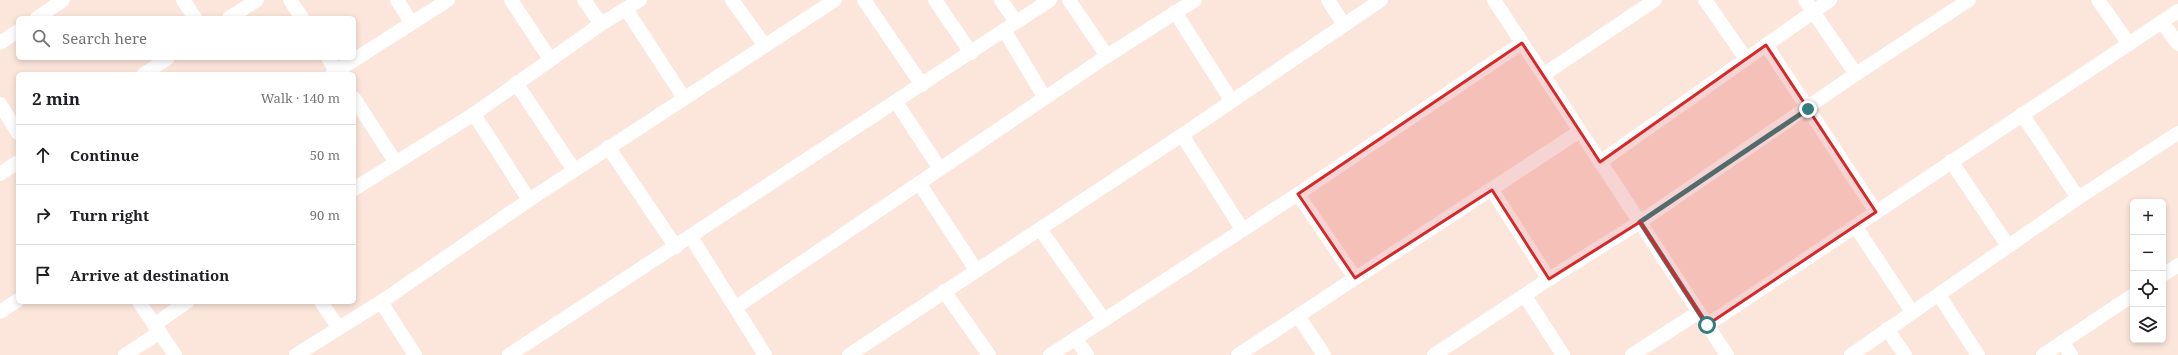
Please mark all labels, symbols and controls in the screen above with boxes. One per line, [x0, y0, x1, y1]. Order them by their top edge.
search box [16, 16, 356, 60]
icon: search [30, 27, 52, 49]
text: Search here [62, 28, 147, 48]
text: 2 min [32, 87, 80, 110]
text: Walk · 140 m [261, 89, 340, 107]
route end [1799, 100, 1817, 118]
icon: ahead [32, 144, 54, 166]
text: Continue [70, 145, 139, 165]
text: 50 m [310, 146, 340, 164]
map controls [2130, 199, 2166, 343]
button: + [2130, 199, 2166, 235]
icon: right [32, 204, 54, 226]
text: Turn right [70, 205, 149, 225]
text: 90 m [310, 206, 340, 224]
button: − [2130, 235, 2166, 271]
icon: arrive [32, 264, 54, 286]
text: Arrive at destination [70, 265, 229, 285]
button: locate [2130, 271, 2166, 307]
button: layers [2130, 307, 2166, 343]
route start [1698, 316, 1716, 334]

